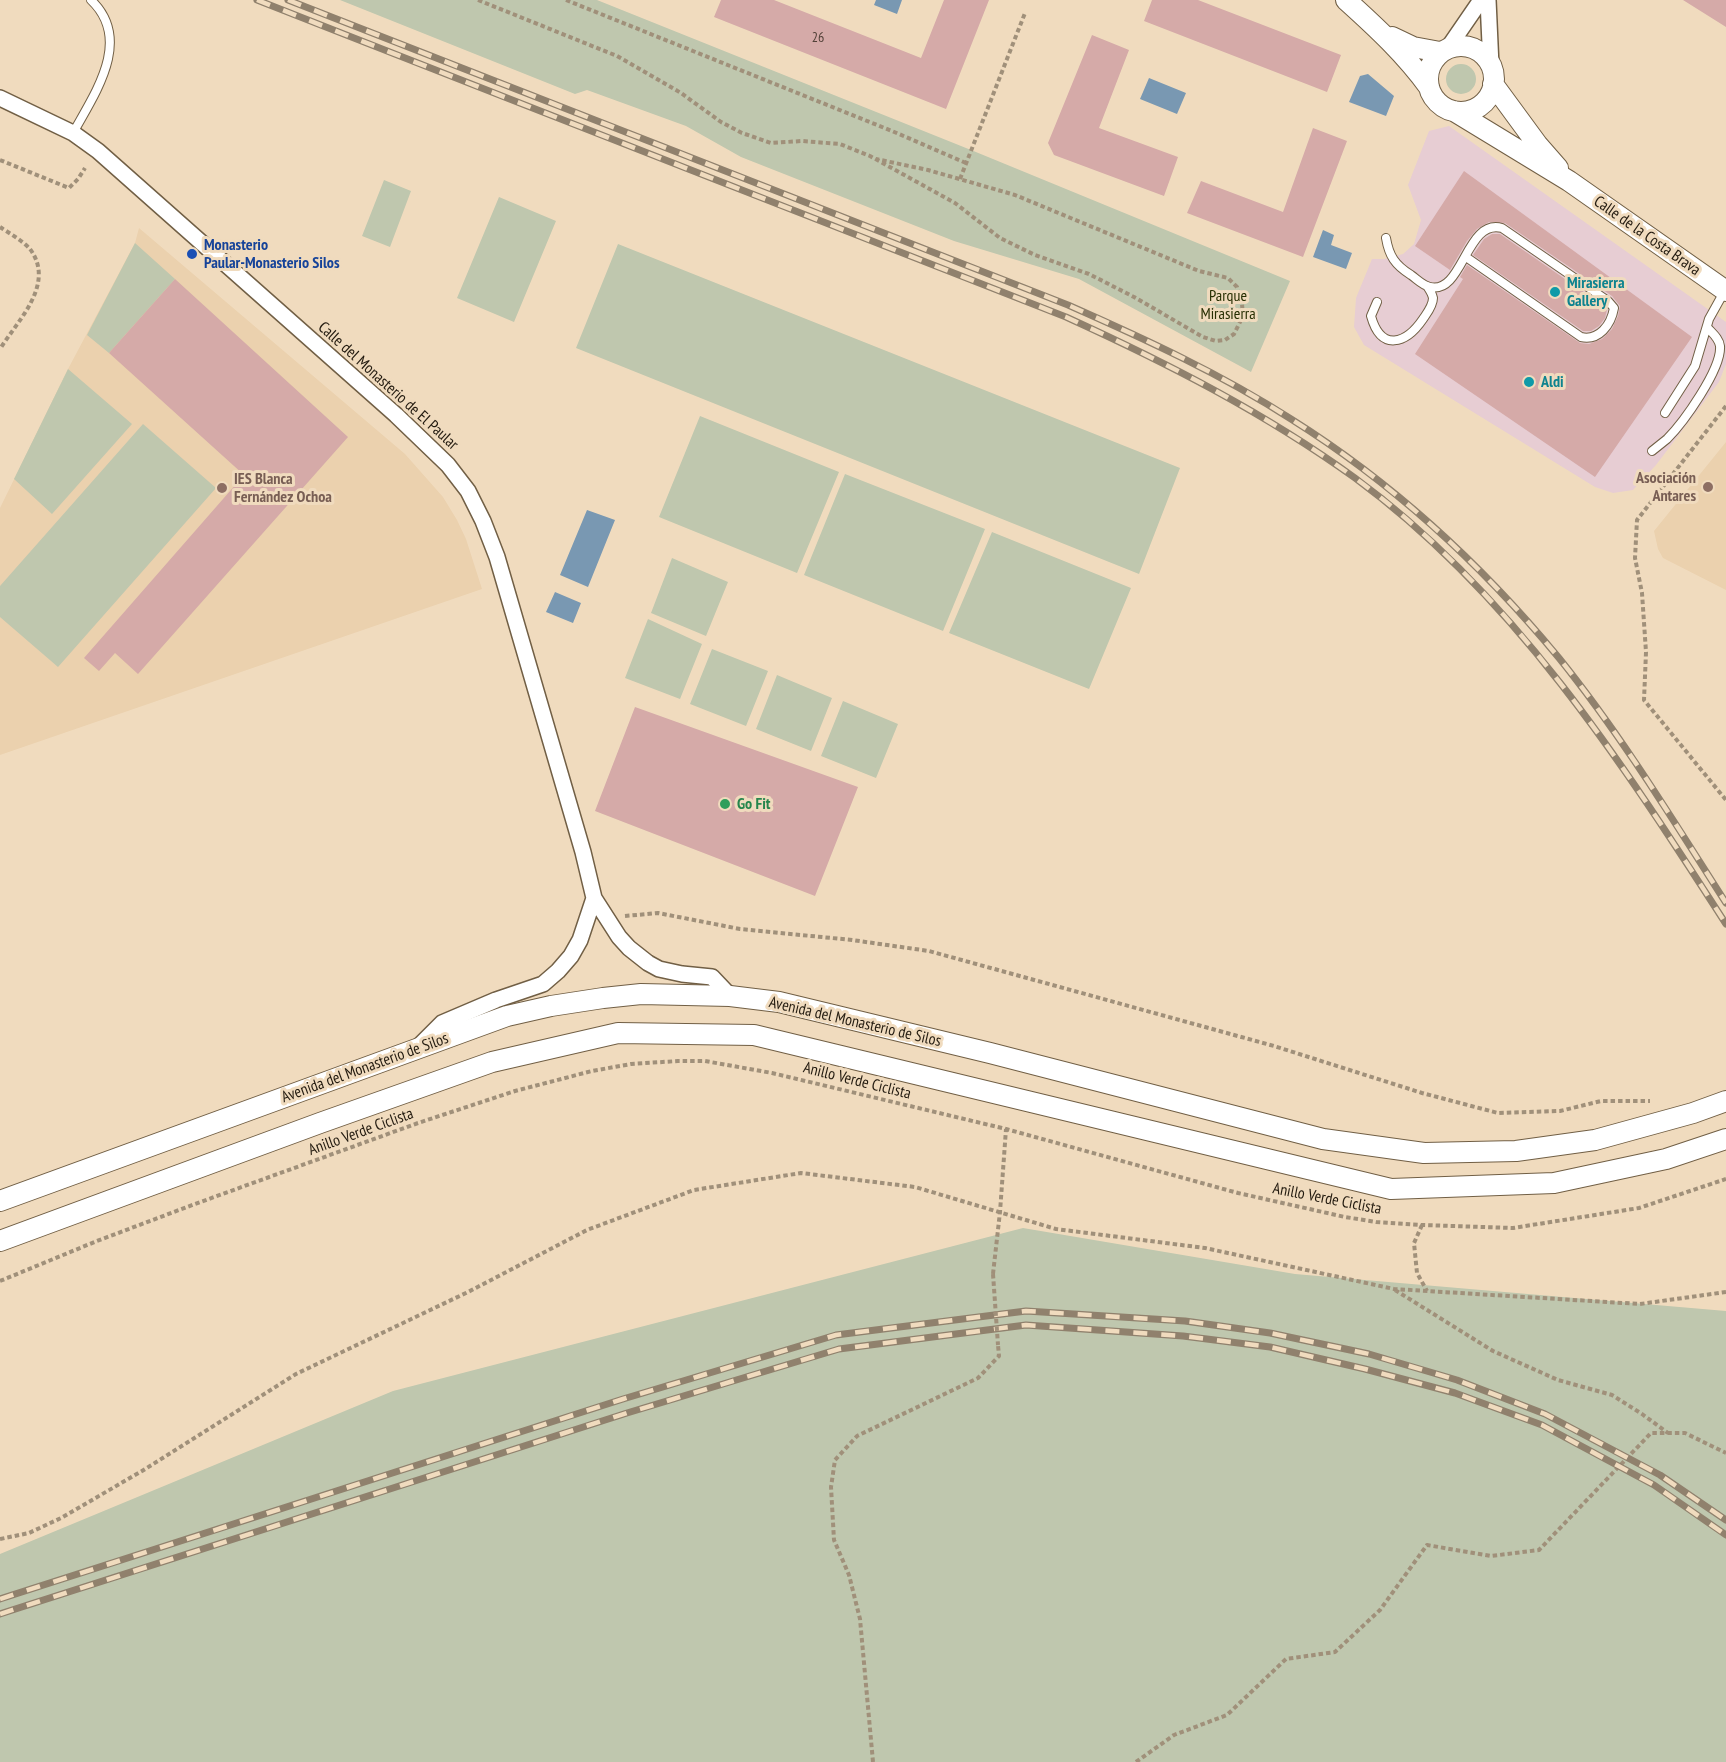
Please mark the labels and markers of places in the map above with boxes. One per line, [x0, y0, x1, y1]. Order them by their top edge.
place label: Monasterio Paular-Monasterio Silos [204, 235, 340, 273]
marker: Monasterio Paular-Monasterio Silos [185, 247, 199, 261]
place label: Mirasierra Gallery [1567, 273, 1625, 311]
marker: Mirasierra Gallery [1548, 285, 1562, 299]
place label: Aldi [1541, 372, 1564, 392]
marker: Aldi [1522, 375, 1536, 389]
place label: Asociación Antares [1636, 468, 1696, 506]
place label: IES Blanca Fernández Ochoa [234, 469, 332, 507]
marker: Asociación Antares [1701, 480, 1715, 494]
marker: IES Blanca Fernández Ochoa [215, 481, 229, 495]
place label: Go Fit [737, 794, 770, 814]
marker: Go Fit [718, 797, 732, 811]

